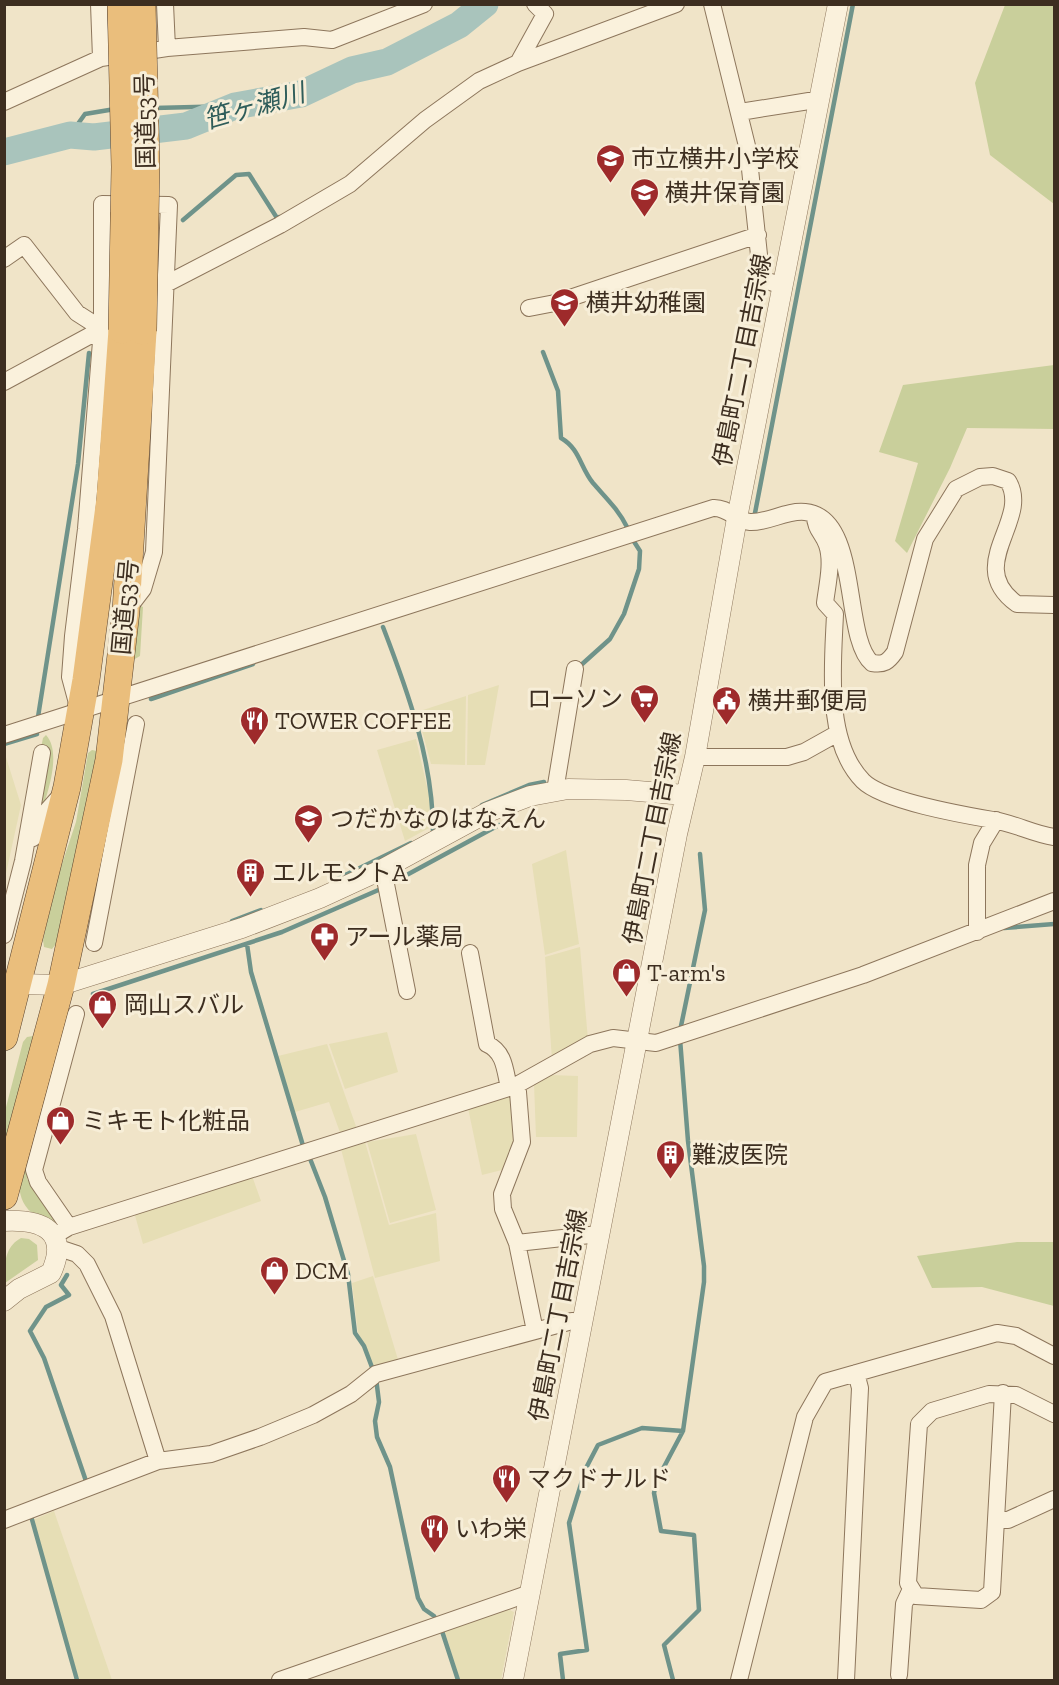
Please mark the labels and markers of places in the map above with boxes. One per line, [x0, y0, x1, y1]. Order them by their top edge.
school or university icon: 市立横井小学校 [594, 142, 626, 184]
place label: 市立横井小学校 [631, 144, 799, 173]
school or university icon: 横井保育園 [628, 176, 660, 218]
place label: 横井保育園 [665, 178, 785, 207]
school or university icon: 横井幼稚園 [549, 286, 581, 328]
place label: 横井幼稚園 [586, 288, 706, 317]
supermarket icon: ローソン [628, 682, 660, 724]
place label: ローソン [527, 684, 623, 713]
public building icon: 横井郵便局 [711, 684, 743, 726]
place label: 横井郵便局 [748, 686, 868, 715]
restaurant icon: TOWER COFFEE [238, 704, 270, 746]
place label: TOWER COFFEE [275, 706, 451, 735]
school or university icon: つだかなのはなえん [293, 802, 325, 844]
place label: つだかなのはなえん [330, 804, 546, 833]
building icon: エルモントA [235, 856, 267, 898]
place label: エルモントA [272, 858, 408, 887]
pharmacy icon: アール薬局 [308, 920, 340, 962]
place label: アール薬局 [345, 922, 464, 951]
shop icon: T-arm's [610, 956, 642, 998]
place label: T-arm's [647, 958, 726, 987]
shop icon: 岡山スバル [87, 988, 119, 1030]
place label: 岡山スバル [124, 990, 244, 1019]
shop icon: ミキモト化粧品 [45, 1104, 77, 1146]
place label: ミキモト化粧品 [82, 1106, 250, 1135]
building icon: 難波医院 [655, 1138, 687, 1180]
place label: 難波医院 [692, 1140, 788, 1169]
shop icon: DCM [258, 1254, 290, 1296]
place label: DCM [295, 1256, 349, 1285]
restaurant icon: マクドナルド [490, 1462, 522, 1504]
place label: マクドナルド [527, 1464, 671, 1493]
restaurant icon: いわ栄 [418, 1512, 450, 1554]
place label: いわ栄 [455, 1514, 527, 1543]

